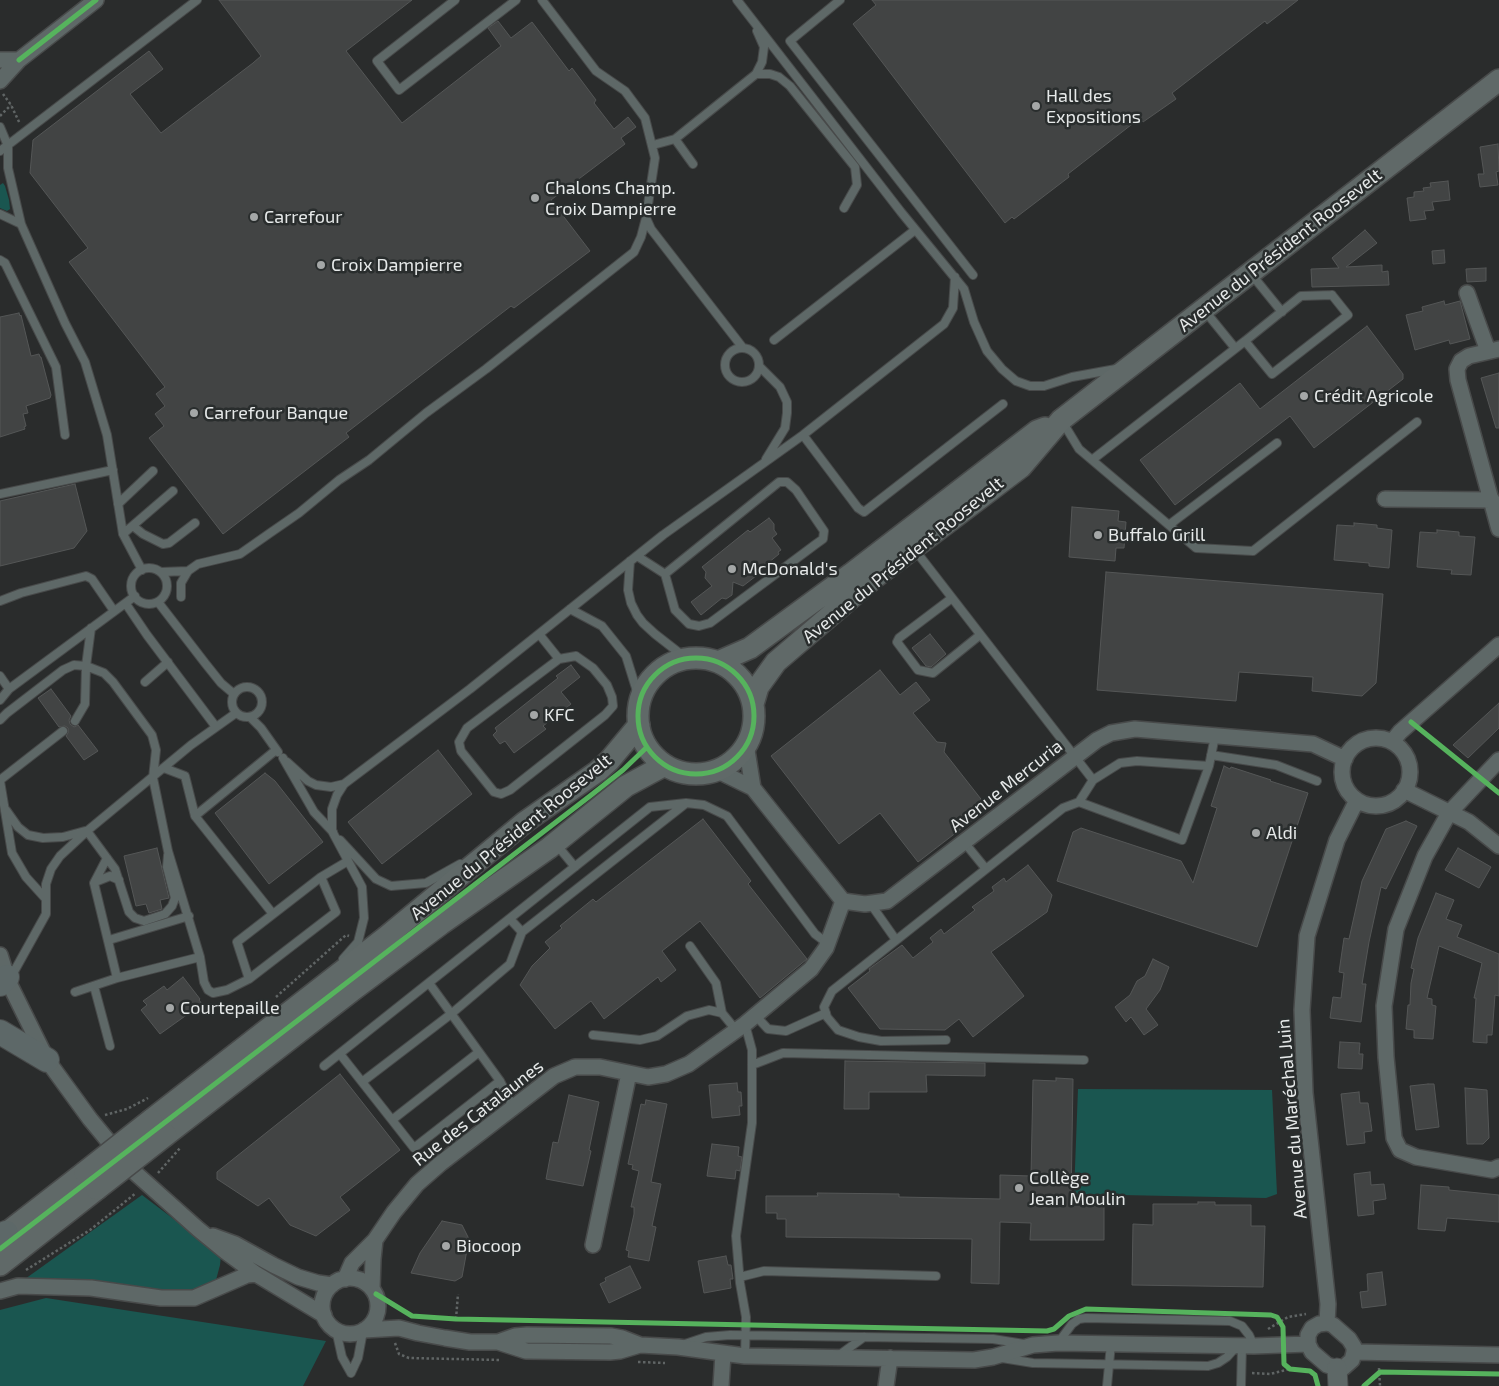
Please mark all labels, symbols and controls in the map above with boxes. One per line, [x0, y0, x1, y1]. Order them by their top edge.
place label: Hall des Expositions [1046, 85, 1141, 128]
marker: Hall des Expositions [1030, 100, 1042, 112]
street label: Avenue du Président Roosevelt [1174, 164, 1386, 336]
place label: Chalons Champ. Croix Dampierre [545, 177, 676, 220]
marker: Chalons Champ. Croix Dampierre [529, 192, 541, 204]
place label: Carrefour [264, 206, 342, 228]
marker: Carrefour [248, 211, 260, 223]
place label: Croix Dampierre [331, 254, 462, 276]
marker: Croix Dampierre [315, 259, 327, 271]
place label: Crédit Agricole [1314, 385, 1433, 407]
marker: Crédit Agricole [1298, 390, 1310, 402]
place label: Carrefour Banque [204, 402, 348, 424]
marker: Carrefour Banque [188, 407, 200, 419]
street label: Avenue du Président Roosevelt [798, 472, 1008, 648]
place label: Buffalo Grill [1108, 524, 1205, 546]
marker: Buffalo Grill [1092, 529, 1104, 541]
place label: McDonald's [742, 558, 838, 580]
marker: McDonald's [726, 563, 738, 575]
place label: KFC [544, 704, 574, 726]
marker: KFC [528, 709, 540, 721]
street label: Avenue Mercuria [945, 735, 1067, 837]
street label: Avenue du Président Roosevelt [406, 749, 616, 925]
place label: Aldi [1266, 822, 1297, 844]
marker: Aldi [1250, 827, 1262, 839]
place label: Courtepaille [180, 997, 280, 1019]
marker: Courtepaille [164, 1002, 176, 1014]
street label: Avenue du Maréchal Juin [1272, 1018, 1312, 1220]
street label: Rue des Catalaunes [408, 1055, 548, 1171]
place label: Collège Jean Moulin [1029, 1167, 1126, 1210]
marker: Collège Jean Moulin [1013, 1182, 1025, 1194]
place label: Biocoop [456, 1235, 521, 1257]
marker: Biocoop [440, 1240, 452, 1252]

